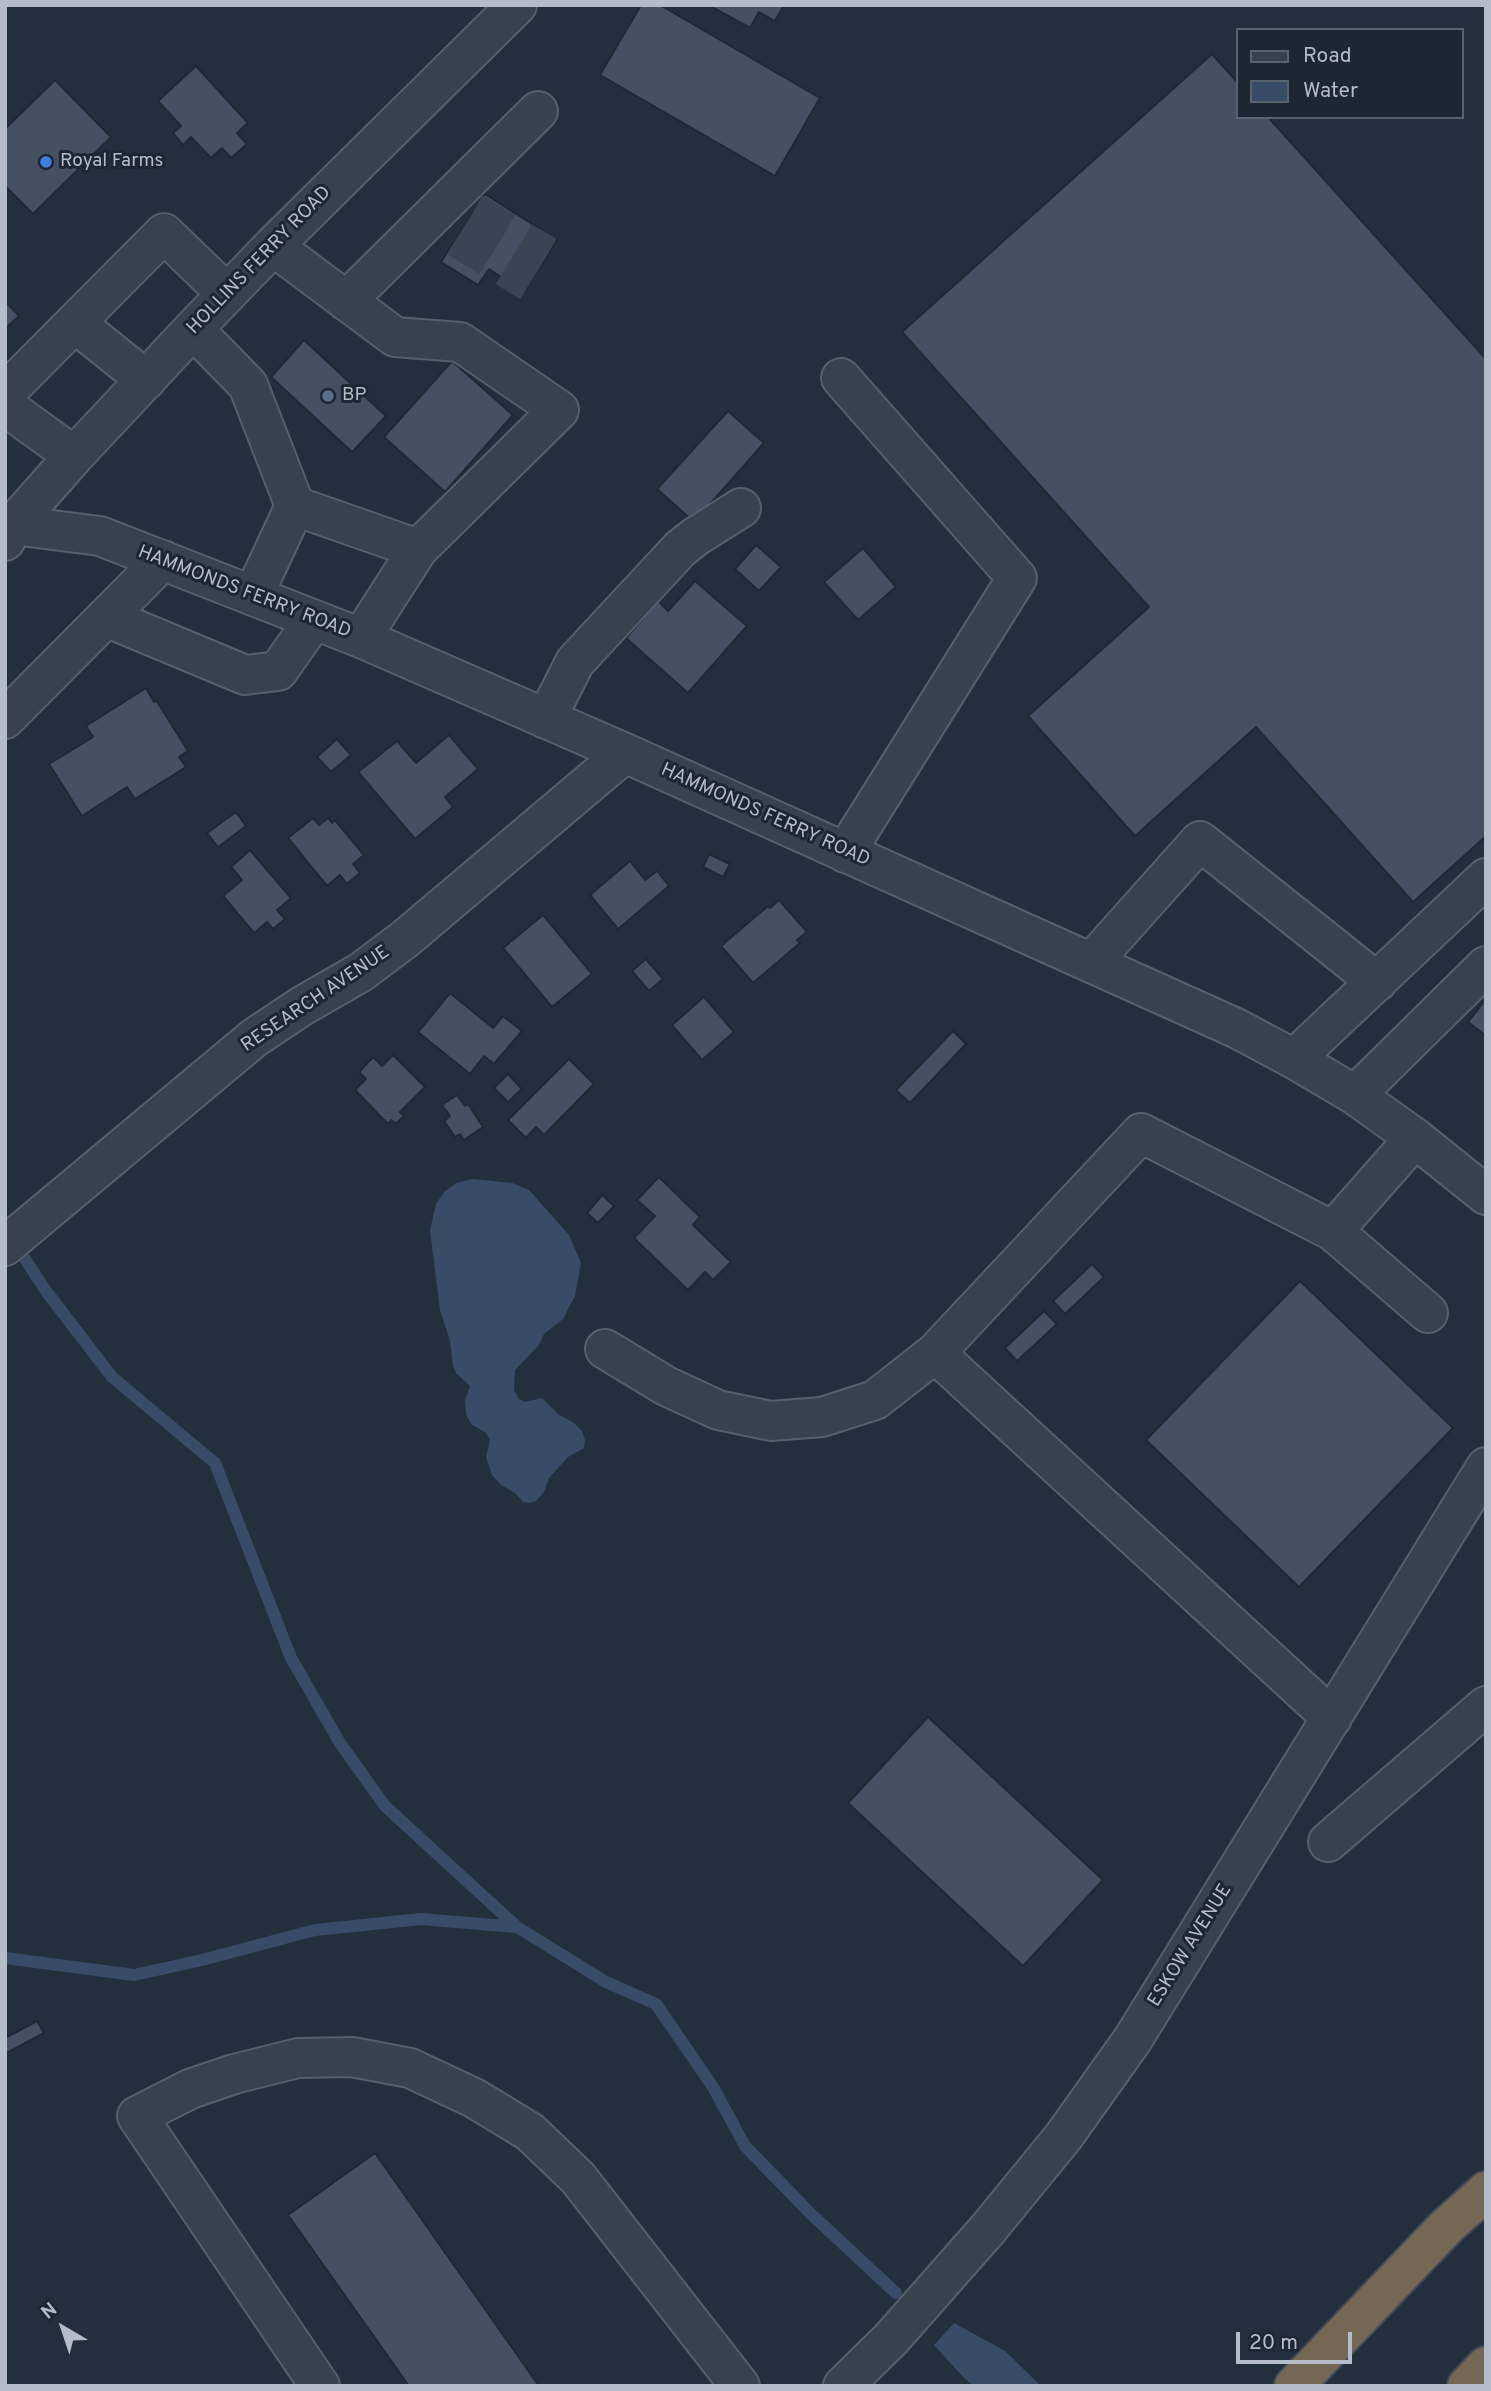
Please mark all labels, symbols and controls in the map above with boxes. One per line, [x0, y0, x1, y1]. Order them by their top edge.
legend [1236, 28, 1463, 119]
text: Road [1303, 43, 1352, 70]
text: Water [1303, 78, 1358, 105]
place label: Royal Farms [60, 151, 163, 173]
marker: Royal Farms [38, 154, 54, 170]
street label: HOLLINS FERRY ROAD [183, 182, 337, 340]
place label: BP [342, 385, 366, 407]
marker: BP [320, 388, 336, 404]
street label: HAMMONDS FERRY ROAD [134, 542, 354, 644]
street label: HAMMONDS FERRY ROAD [657, 760, 873, 872]
street label: RESEARCH AVENUE [238, 942, 394, 1058]
street label: ESKOW AVENUE [1144, 1880, 1238, 2012]
north arrow [28, 2293, 98, 2363]
text: N [37, 2298, 63, 2325]
scale bar [1239, 2318, 1354, 2362]
text: 20 m [1249, 2330, 1298, 2357]

